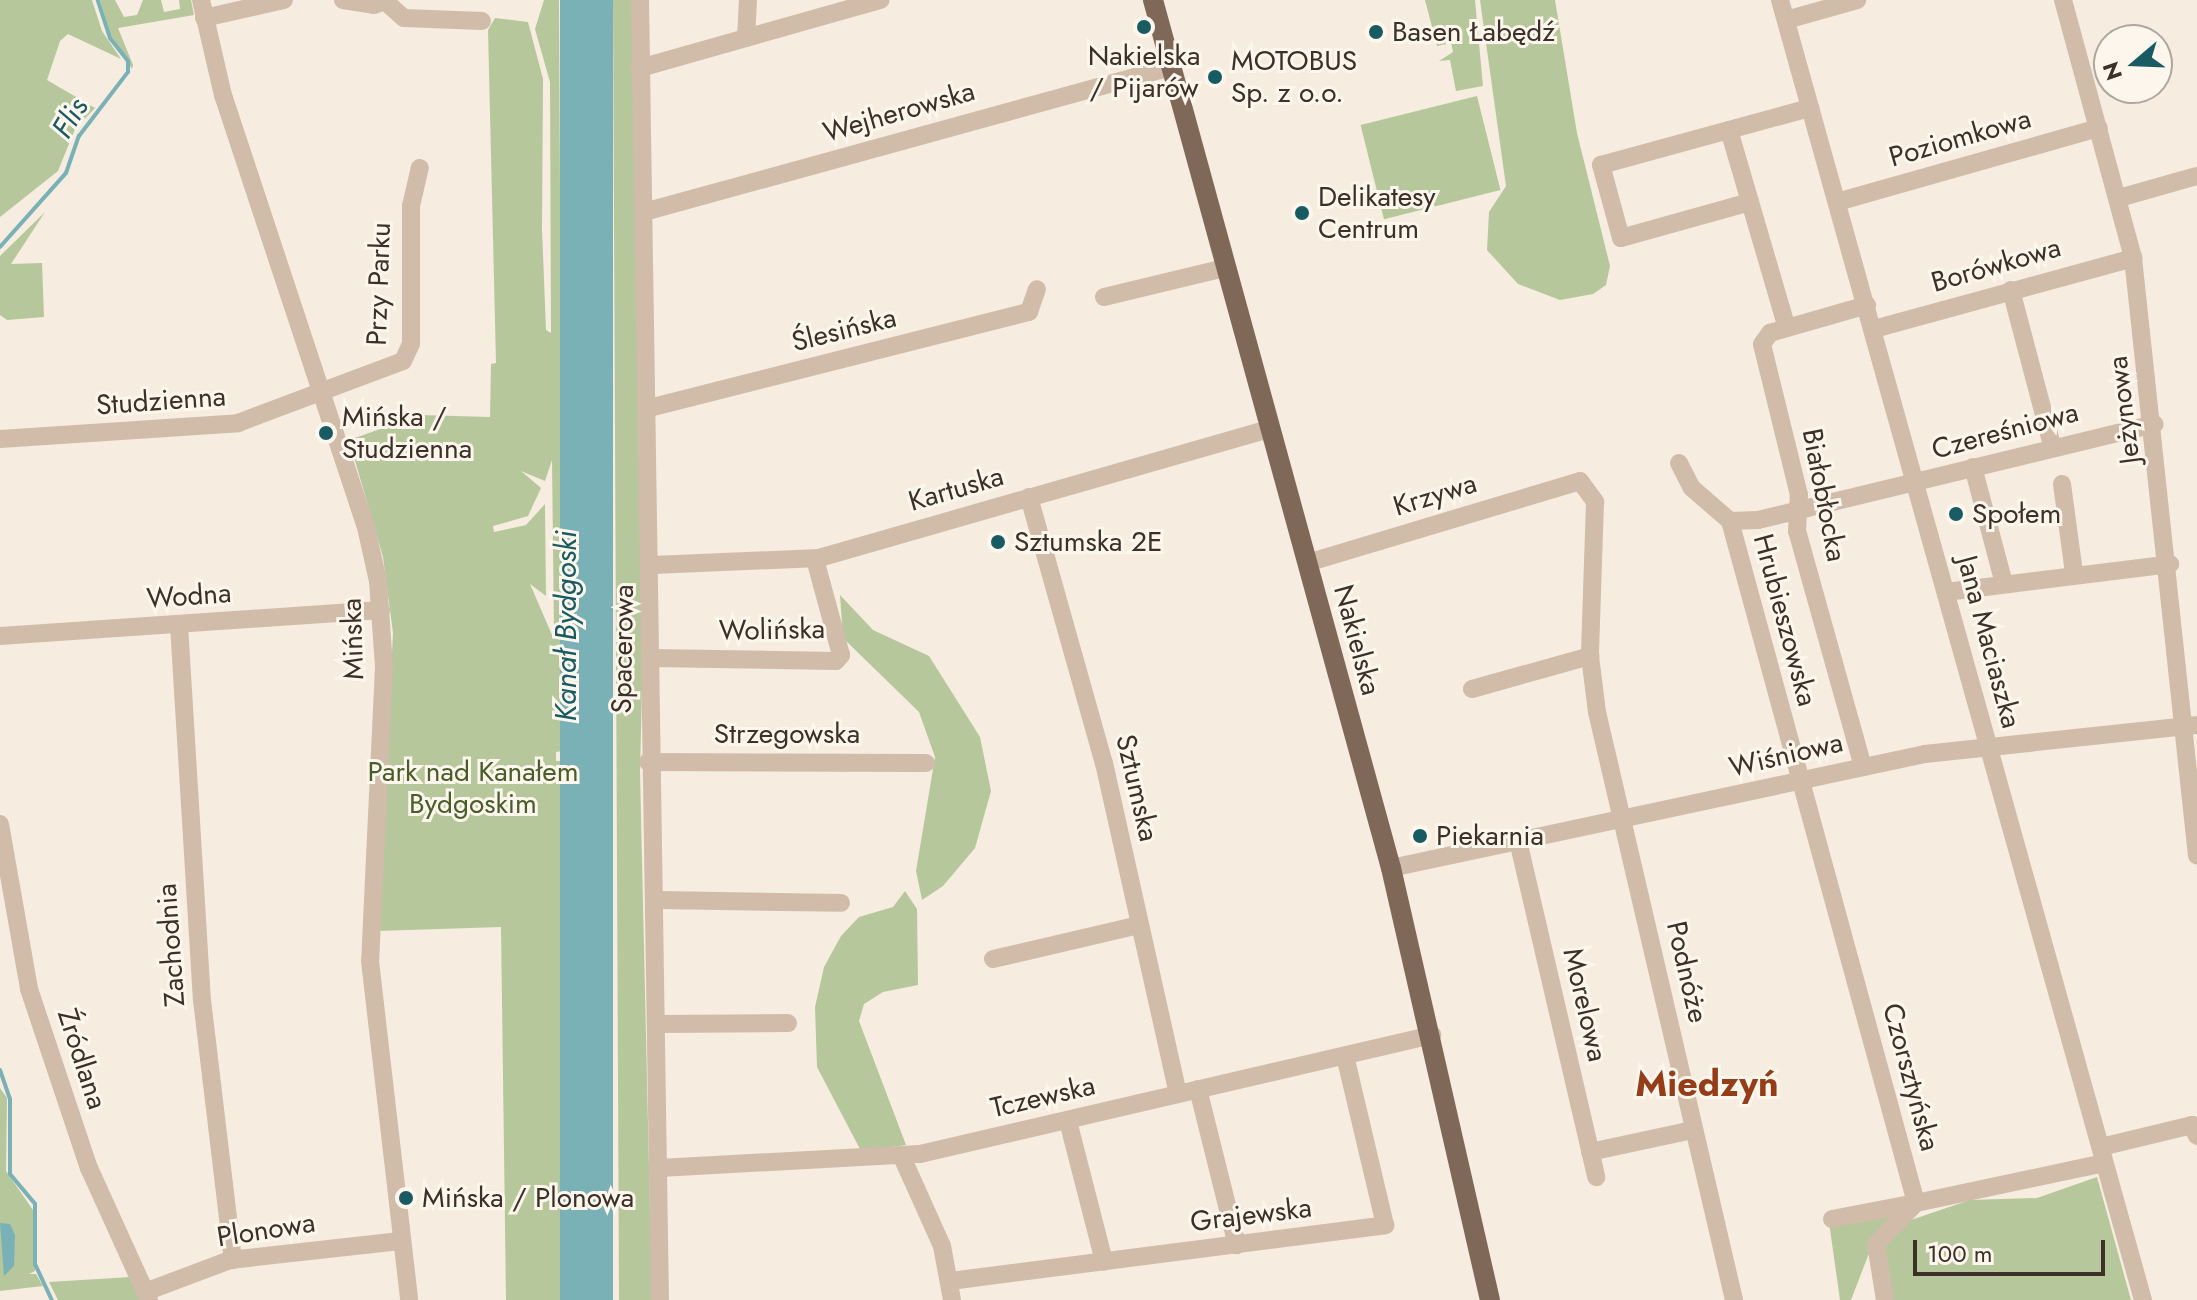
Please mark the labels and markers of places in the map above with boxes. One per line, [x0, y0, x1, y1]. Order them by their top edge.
place label: Basen Łabędź [1392, 15, 1555, 49]
marker: Nakielska / Pijarów [1135, 18, 1153, 36]
marker: Basen Łabędź [1367, 23, 1385, 41]
place label: Nakielska / Pijarów [1088, 39, 1200, 105]
place label: MOTOBUS Sp. z o.o. [1231, 44, 1357, 110]
marker: MOTOBUS Sp. z o.o. [1206, 68, 1224, 86]
place label: Delikatesy Centrum [1318, 180, 1436, 246]
marker: Delikatesy Centrum [1293, 204, 1311, 222]
place label: Mińska / Studzienna [342, 400, 472, 466]
marker: Mińska / Studzienna [317, 424, 335, 442]
place label: Społem [1972, 497, 2061, 531]
marker: Społem [1947, 505, 1965, 523]
place label: Sztumska 2E [1014, 525, 1162, 559]
marker: Sztumska 2E [989, 533, 1007, 551]
place label: Piekarnia [1436, 819, 1544, 853]
marker: Piekarnia [1411, 827, 1429, 845]
place label: Mińska / Plonowa [422, 1181, 634, 1215]
marker: Mińska / Plonowa [397, 1189, 415, 1207]

